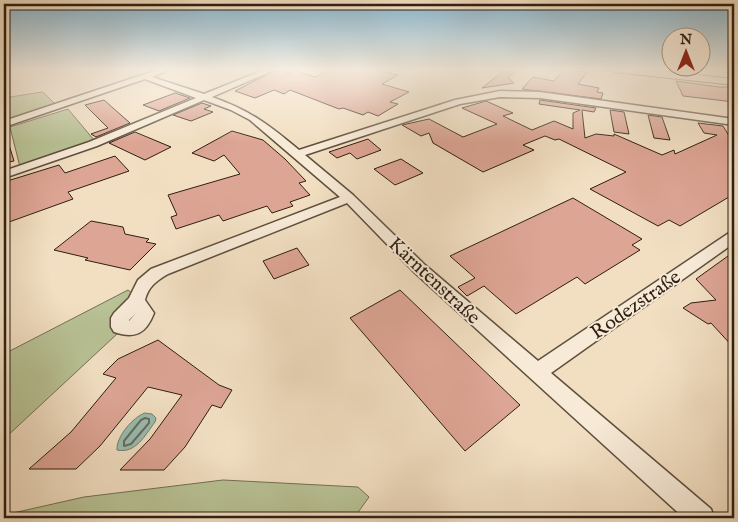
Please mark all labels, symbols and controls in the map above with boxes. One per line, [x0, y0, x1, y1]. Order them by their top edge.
north arrow [660, 28, 710, 78]
text: N [679, 31, 692, 49]
street label: Kärntenstraße [383, 232, 485, 330]
street label: Rodezstraße [586, 265, 686, 345]

